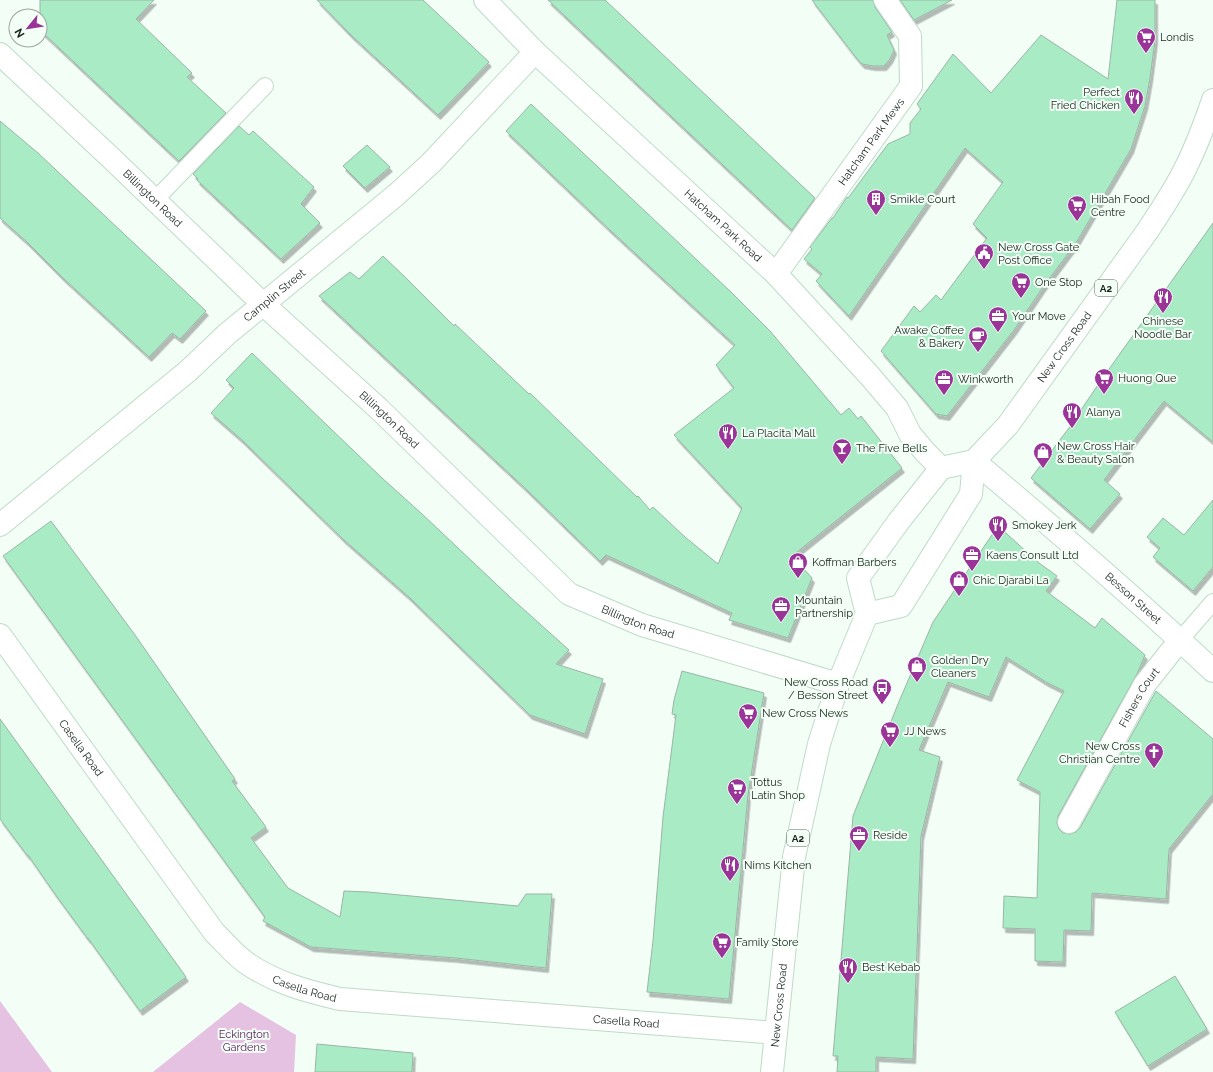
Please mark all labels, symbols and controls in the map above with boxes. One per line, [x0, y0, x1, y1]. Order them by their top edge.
north arrow [8, 8, 48, 48]
text: N [12, 26, 28, 40]
supermarket icon: Londis [1135, 26, 1157, 54]
place label: Londis [1160, 31, 1194, 44]
place label: Perfect Fried Chicken [1051, 86, 1120, 112]
restaurant icon: Perfect Fried Chicken [1123, 87, 1145, 115]
street label: Hatcham Park Mews [835, 95, 907, 188]
street label: Billington Road [120, 167, 185, 230]
street label: Hatcham Park Road [682, 186, 765, 264]
building icon: Smikle Court [865, 188, 887, 216]
place label: Smikle Court [890, 193, 956, 206]
place label: Hibah Food Centre [1091, 193, 1150, 219]
supermarket icon: Hibah Food Centre [1066, 194, 1088, 222]
place label: New Cross Gate Post Office [998, 241, 1080, 267]
public building icon: New Cross Gate Post Office [973, 242, 995, 270]
street label: Camplin Street [241, 266, 308, 324]
supermarket icon: One Stop [1010, 271, 1032, 299]
place label: One Stop [1035, 276, 1083, 289]
road number: A2 [1095, 280, 1117, 296]
restaurant icon: Chinese Noodle Bar [1152, 286, 1174, 314]
office icon: Your Move [987, 305, 1009, 333]
street label: New Cross Road [1034, 309, 1094, 385]
place label: Your Move [1012, 310, 1066, 323]
place label: Chinese Noodle Bar [1134, 315, 1192, 341]
place label: Awake Coffee & Bakery [894, 324, 965, 350]
cafe icon: Awake Coffee & Bakery [967, 325, 989, 353]
supermarket icon: Huong Que [1093, 367, 1115, 395]
office icon: Winkworth [933, 368, 955, 396]
place label: Huong Que [1118, 372, 1177, 385]
place label: Winkworth [958, 373, 1013, 386]
street label: Billington Road [357, 388, 422, 451]
restaurant icon: Alanya [1061, 401, 1083, 429]
place label: Alanya [1086, 406, 1121, 419]
restaurant icon: La Placita Mall [717, 422, 739, 450]
place label: La Placita Mall [742, 427, 816, 440]
bar icon: The Five Bells [831, 437, 853, 465]
place label: New Cross Hair & Beauty Salon [1057, 440, 1135, 466]
shop icon: New Cross Hair & Beauty Salon [1032, 441, 1054, 469]
place label: The Five Bells [856, 442, 927, 455]
restaurant icon: Smokey Jerk [987, 514, 1009, 542]
place label: Smokey Jerk [1012, 519, 1077, 532]
office icon: Kaens Consult Ltd [961, 544, 983, 572]
place label: Kaens Consult Ltd [986, 549, 1079, 562]
shop icon: Koffman Barbers [787, 551, 809, 579]
place label: Koffman Barbers [812, 556, 897, 569]
shop icon: Chic Djarabi La [948, 569, 970, 597]
street label: Besson Street [1102, 570, 1164, 627]
place label: Chic Djarabi La [973, 574, 1049, 587]
place label: Mountain Partnership [795, 594, 853, 620]
office icon: Mountain Partnership [770, 595, 792, 623]
street label: Billington Road [600, 602, 676, 641]
place label: Golden Dry Cleaners [931, 654, 989, 680]
shop icon: Golden Dry Cleaners [906, 655, 928, 683]
street label: Fishers Court [1116, 665, 1162, 729]
place label: New Cross Road / Besson Street [784, 676, 868, 702]
bus stop icon: New Cross Road / Besson Street [871, 677, 893, 705]
supermarket icon: New Cross News [737, 702, 759, 730]
place label: New Cross News [762, 707, 848, 720]
street label: Casella Road [57, 717, 106, 779]
supermarket icon: JJ News [879, 720, 901, 748]
place label: JJ News [904, 725, 946, 738]
place label: New Cross Christian Centre [1059, 740, 1141, 766]
church icon: New Cross Christian Centre [1143, 741, 1165, 769]
place label: Tottus Latin Shop [751, 776, 805, 802]
supermarket icon: Tottus Latin Shop [726, 777, 748, 805]
office icon: Reside [848, 824, 870, 852]
place label: Reside [873, 829, 908, 842]
road number: A2 [787, 830, 809, 846]
restaurant icon: Nims Kitchen [719, 854, 741, 882]
place label: Nims Kitchen [744, 859, 812, 872]
supermarket icon: Family Store [711, 931, 733, 959]
place label: Family Store [736, 936, 799, 949]
restaurant icon: Best Kebab [837, 956, 859, 984]
place label: Best Kebab [862, 961, 921, 974]
street label: New Cross Road [768, 963, 790, 1048]
street label: Casella Road [271, 972, 338, 1005]
street label: Casella Road [593, 1012, 660, 1030]
park label: Eckington Gardens [219, 1028, 269, 1054]

